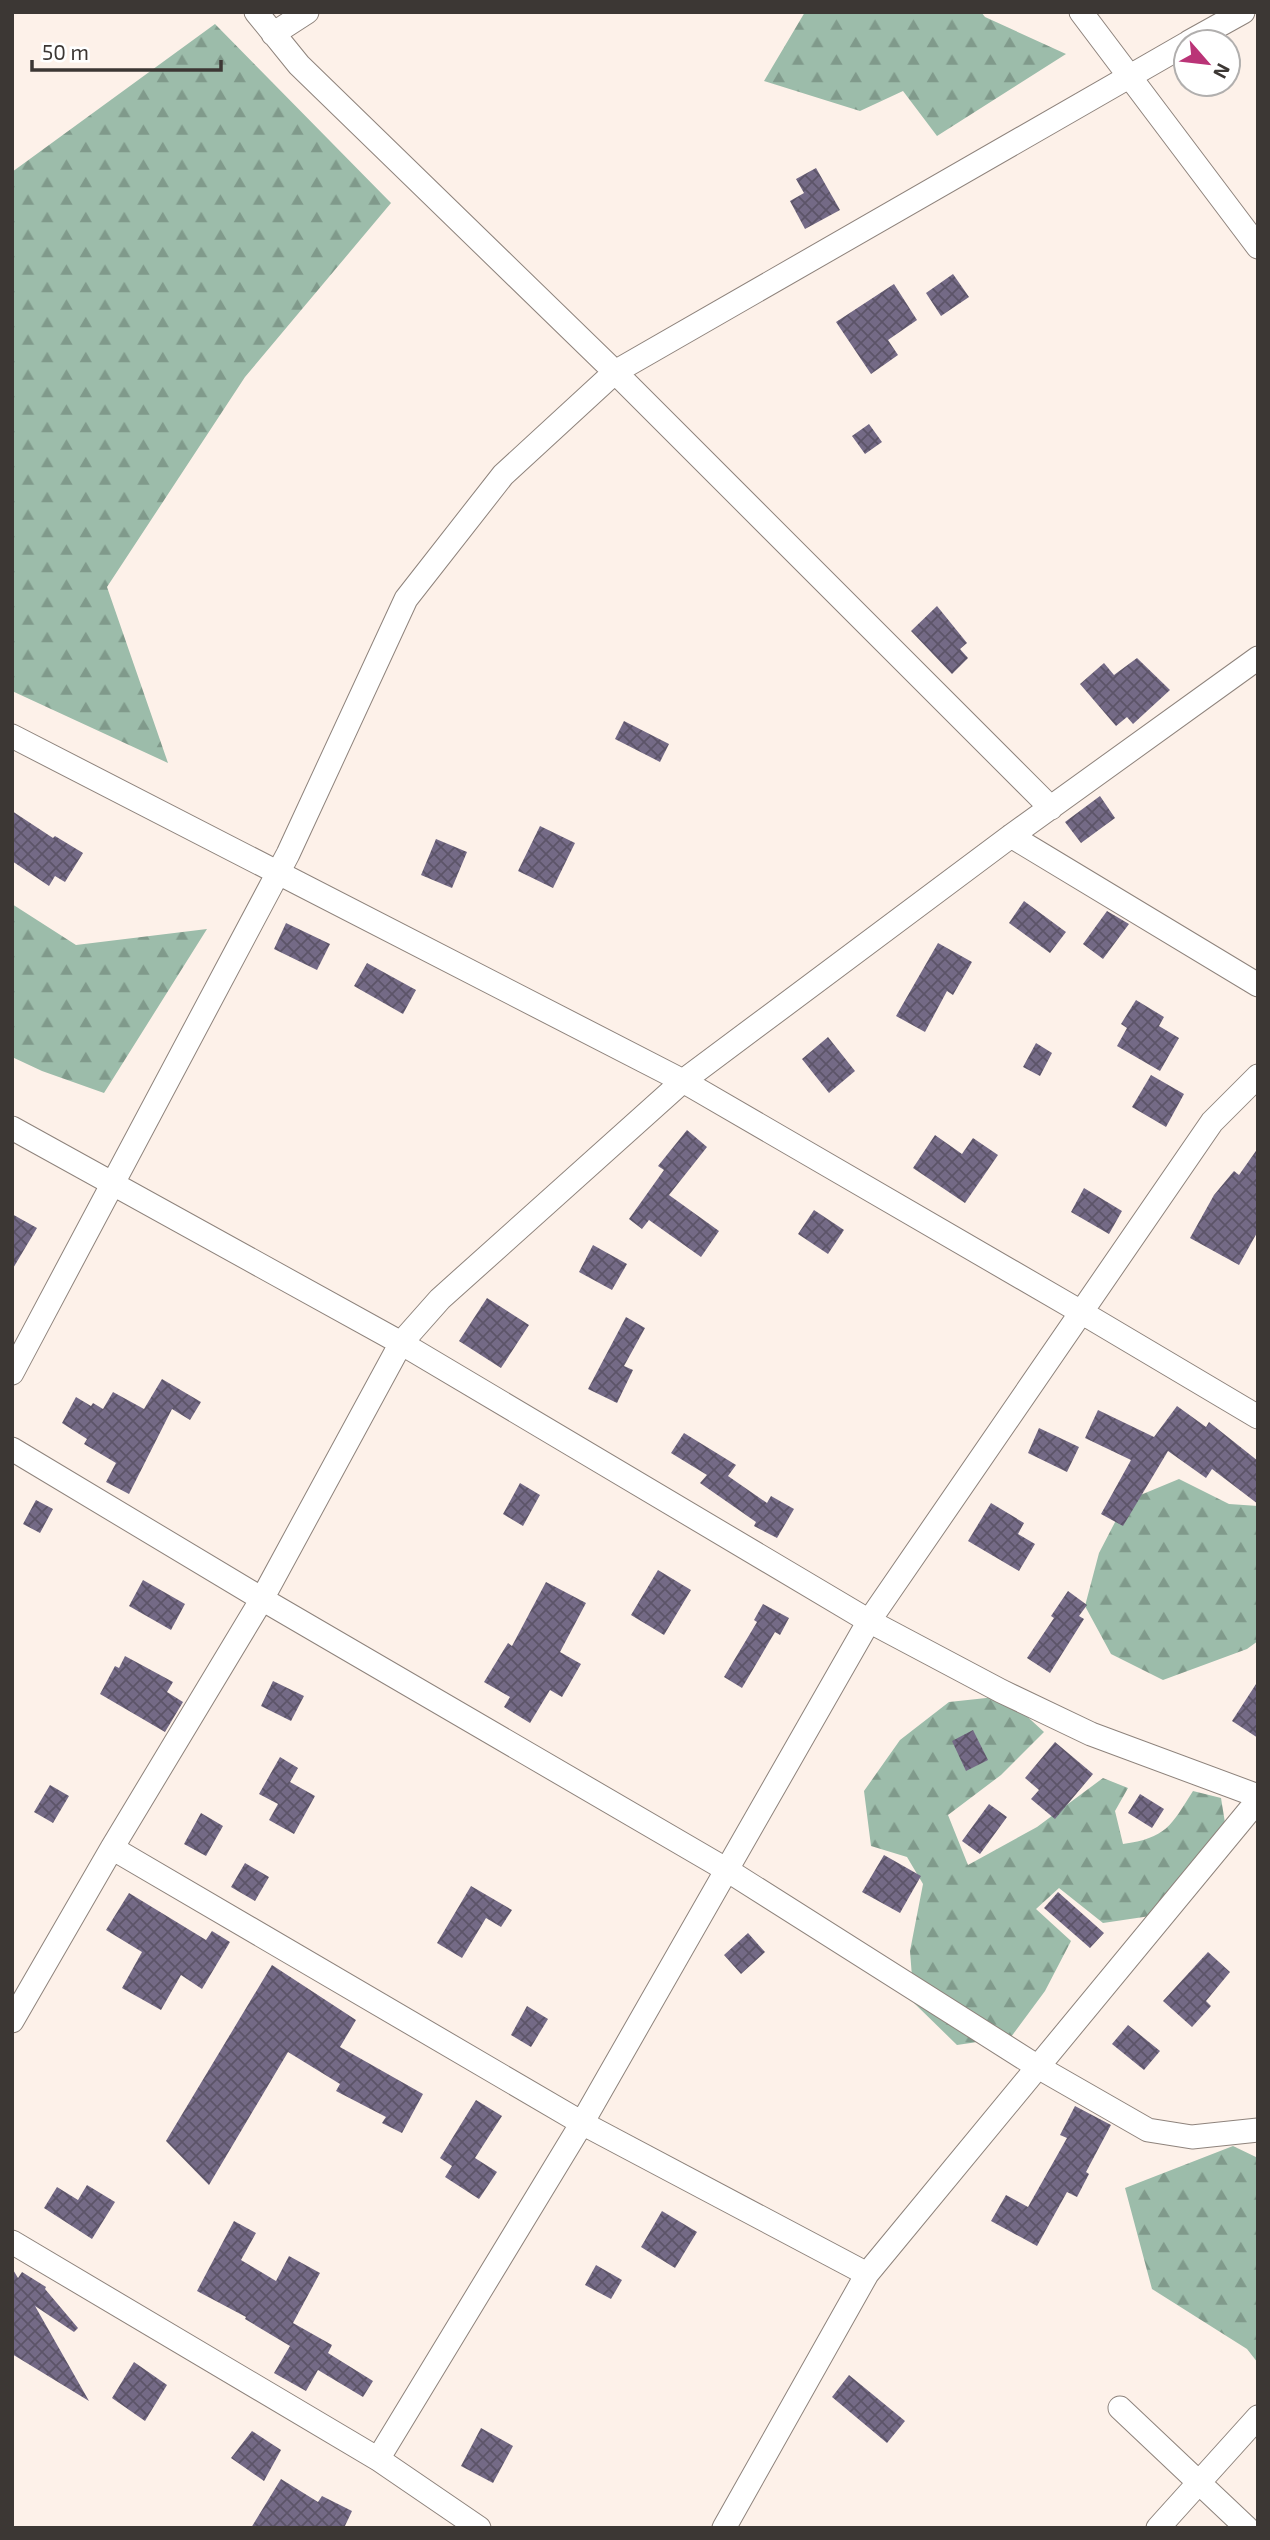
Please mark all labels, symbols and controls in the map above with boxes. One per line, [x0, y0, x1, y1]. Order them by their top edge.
scale bar [32, 28, 220, 72]
north arrow [1172, 28, 1242, 98]
text: 50 m [42, 39, 89, 64]
text: N [1209, 60, 1236, 83]

